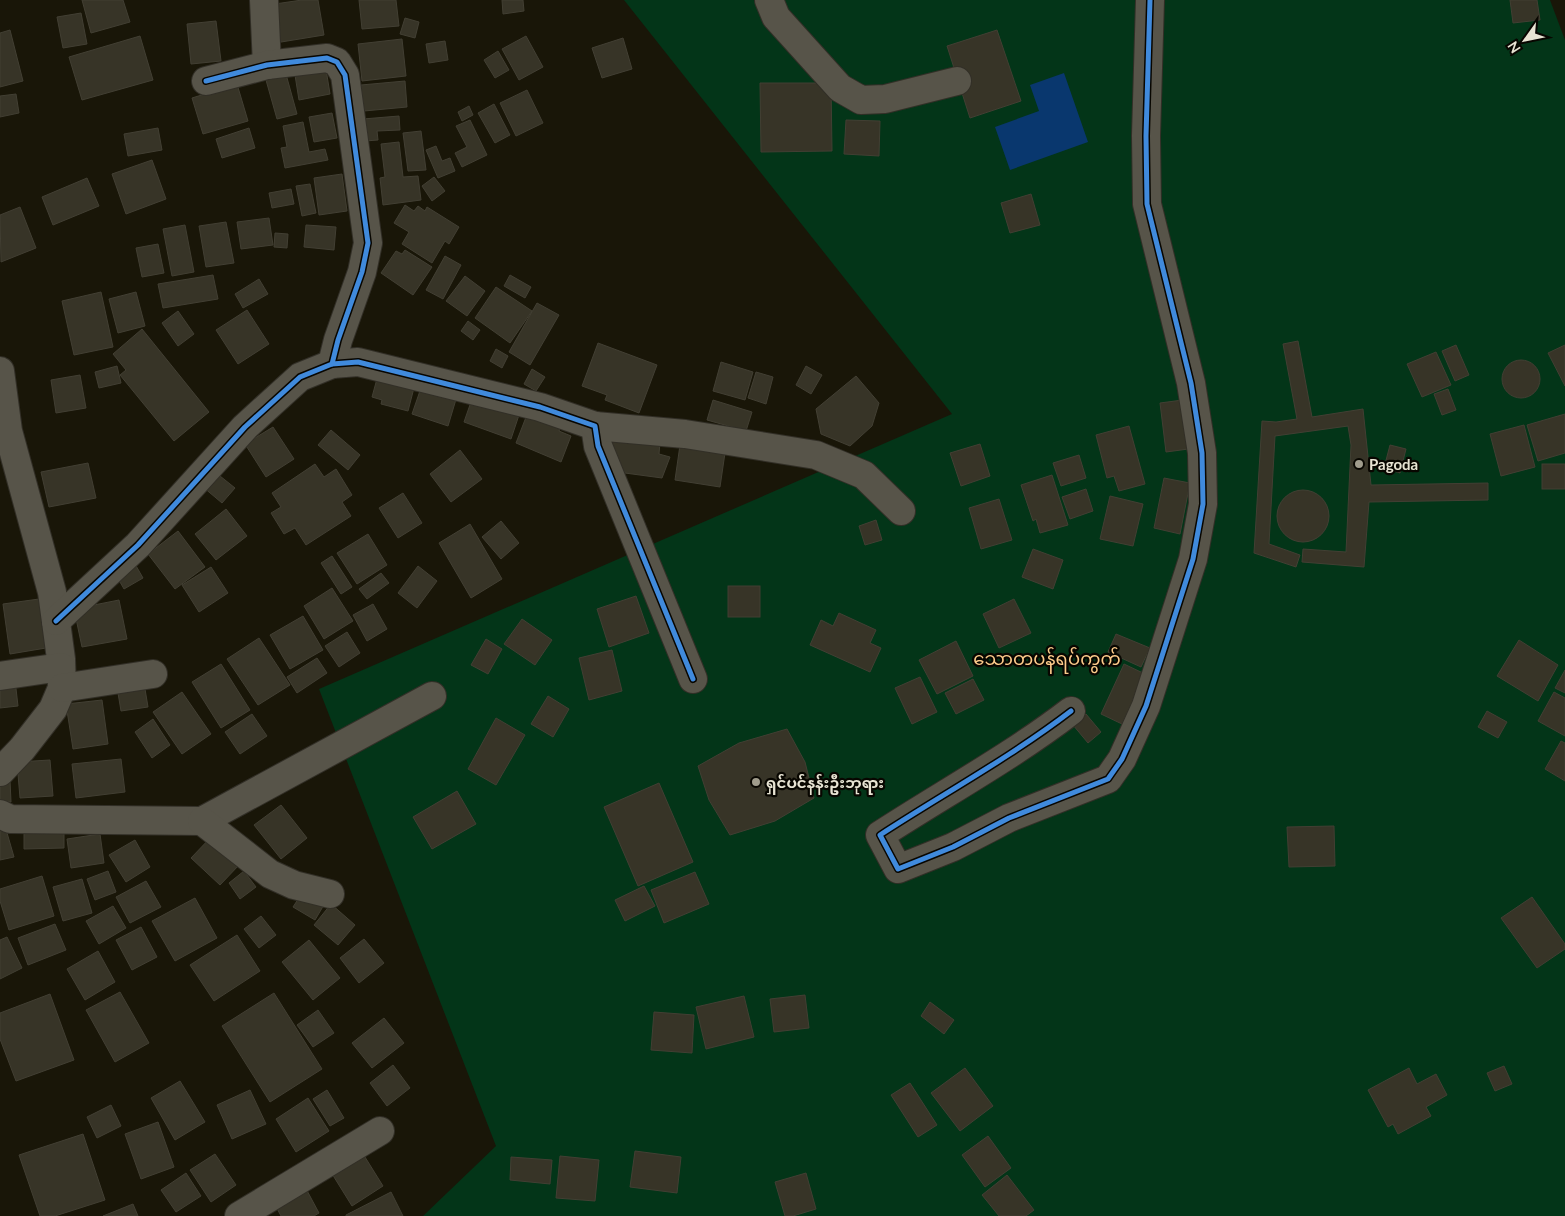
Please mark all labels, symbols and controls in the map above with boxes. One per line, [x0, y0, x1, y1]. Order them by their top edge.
north arrow [1500, 15, 1550, 65]
text: N [1504, 38, 1524, 57]
place label: Pagoda [1369, 455, 1418, 473]
marker: Pagoda [1353, 458, 1365, 470]
district label: သောတပန်ရပ်ကွက် [973, 646, 1121, 674]
place label: ရှင်ပင်နန်းဦးဘုရား [766, 773, 884, 795]
marker: ရှင်ပင်နန်းဦးဘုရား [750, 776, 762, 788]

